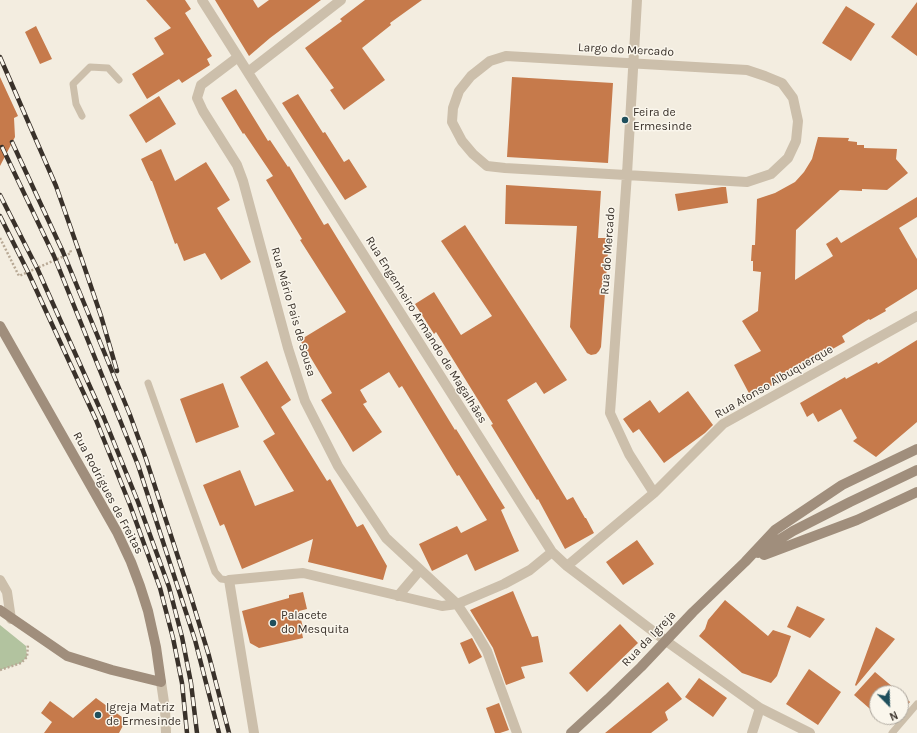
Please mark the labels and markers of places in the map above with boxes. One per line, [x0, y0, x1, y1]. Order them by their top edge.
place label: Feira de Ermesinde [633, 106, 692, 134]
marker: Feira de Ermesinde [620, 115, 630, 125]
place label: Palacete do Mesquita [281, 609, 349, 637]
marker: Palacete do Mesquita [268, 618, 278, 628]
place label: Igreja Matriz de Ermesinde [106, 701, 181, 729]
marker: Igreja Matriz de Ermesinde [93, 710, 103, 720]

